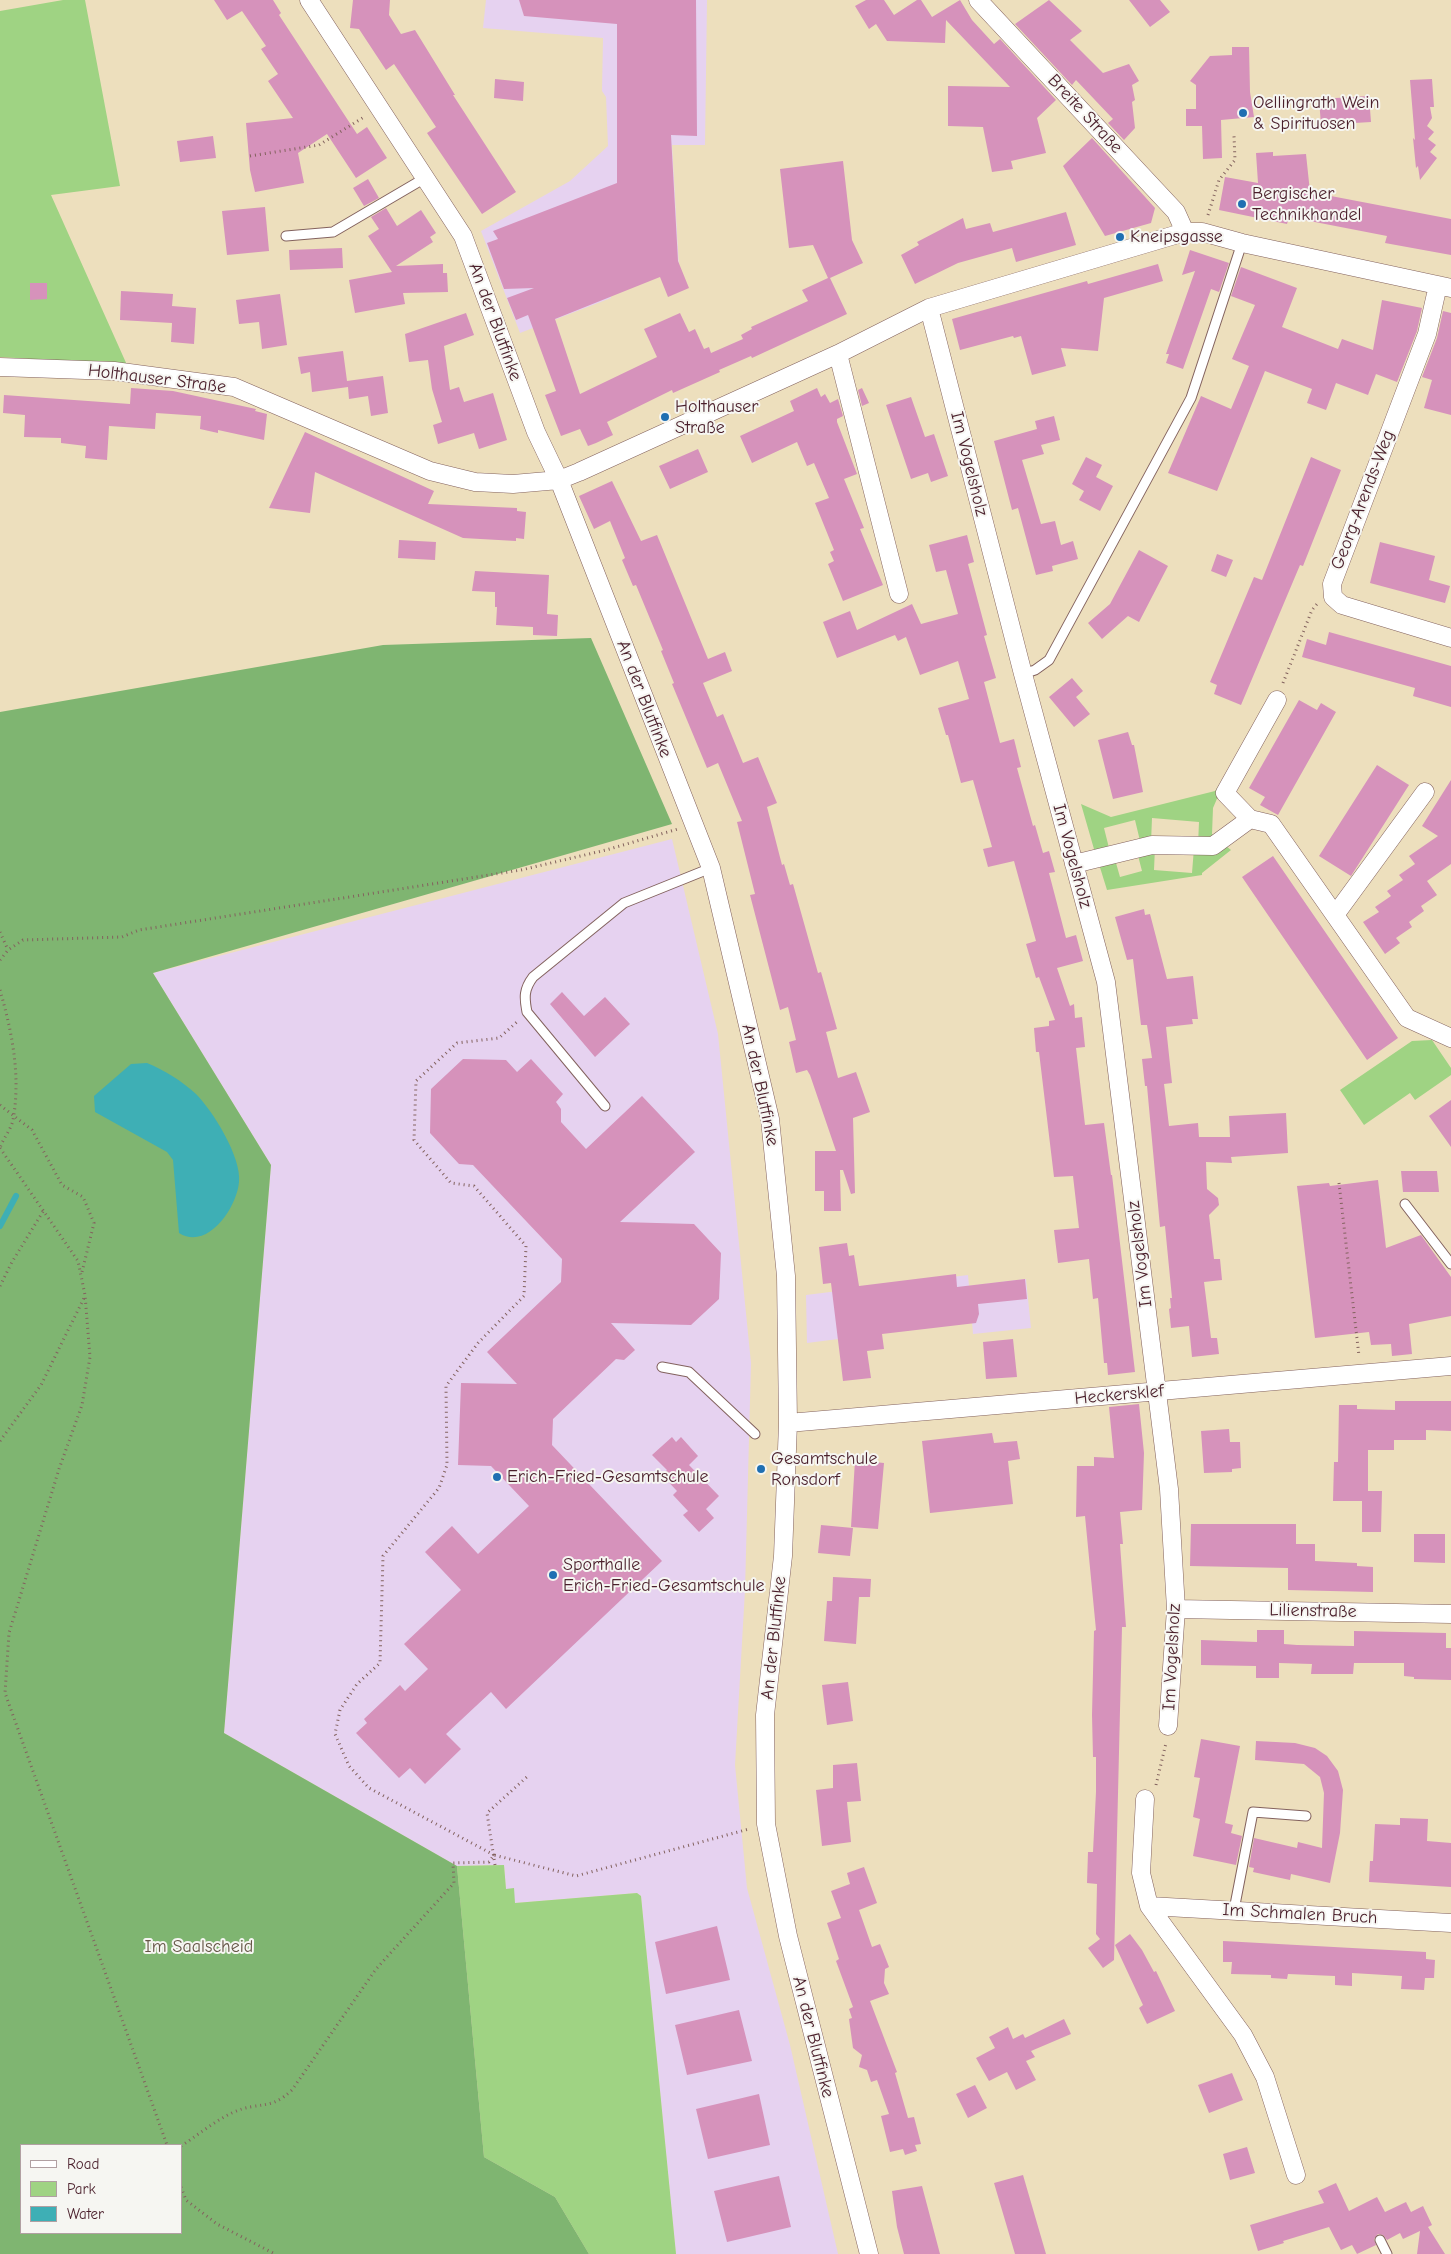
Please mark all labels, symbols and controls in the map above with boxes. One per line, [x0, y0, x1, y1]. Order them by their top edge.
street label: Breite Straße [1043, 70, 1127, 158]
place label: Oellingrath Wein & Spirituosen [1253, 92, 1379, 134]
marker: Oellingrath Wein & Spirituosen [1237, 107, 1249, 119]
place label: Bergischer Technikhandel [1252, 183, 1361, 225]
marker: Bergischer Technikhandel [1236, 198, 1248, 210]
place label: Kneipsgasse [1130, 226, 1223, 248]
marker: Kneipsgasse [1114, 231, 1126, 243]
street label: An der Blutfinke [464, 260, 526, 384]
street label: Holthauser Straße [87, 360, 227, 398]
place label: Holthauser Straße [675, 396, 758, 438]
street label: Im Vogelsholz [946, 409, 992, 519]
marker: Holthauser Straße [659, 411, 671, 423]
street label: Georg-Arends-Weg [1326, 427, 1400, 573]
street label: An der Blutfinke [612, 637, 676, 761]
street label: Im Vogelsholz [1048, 802, 1096, 910]
street label: An der Blutfinke [737, 1022, 783, 1148]
street label: Im Vogelsholz [1123, 1200, 1157, 1308]
street label: Heckersklef [1074, 1380, 1164, 1410]
place label: Gesamtschule Ronsdorf [771, 1448, 878, 1490]
marker: Gesamtschule Ronsdorf [755, 1463, 767, 1475]
place label: Erich-Fried-Gesamtschule [507, 1466, 709, 1488]
marker: Erich-Fried-Gesamtschule [491, 1471, 503, 1483]
place label: Sporthalle Erich-Fried-Gesamtschule [563, 1554, 765, 1596]
marker: Sporthalle Erich-Fried-Gesamtschule [547, 1569, 559, 1581]
street label: An der Blutfinke [757, 1575, 791, 1701]
street label: Lilienstraße [1269, 1599, 1357, 1623]
street label: Im Vogelsholz [1158, 1603, 1186, 1711]
street label: Im Schmalen Bruch [1222, 1899, 1378, 1929]
park label: Im Saalscheid [145, 1936, 253, 1958]
street label: An der Blutfinke [788, 1974, 838, 2100]
legend [20, 2144, 182, 2234]
text: Road [67, 2155, 99, 2173]
text: Park [67, 2180, 96, 2198]
text: Water [67, 2205, 104, 2223]

